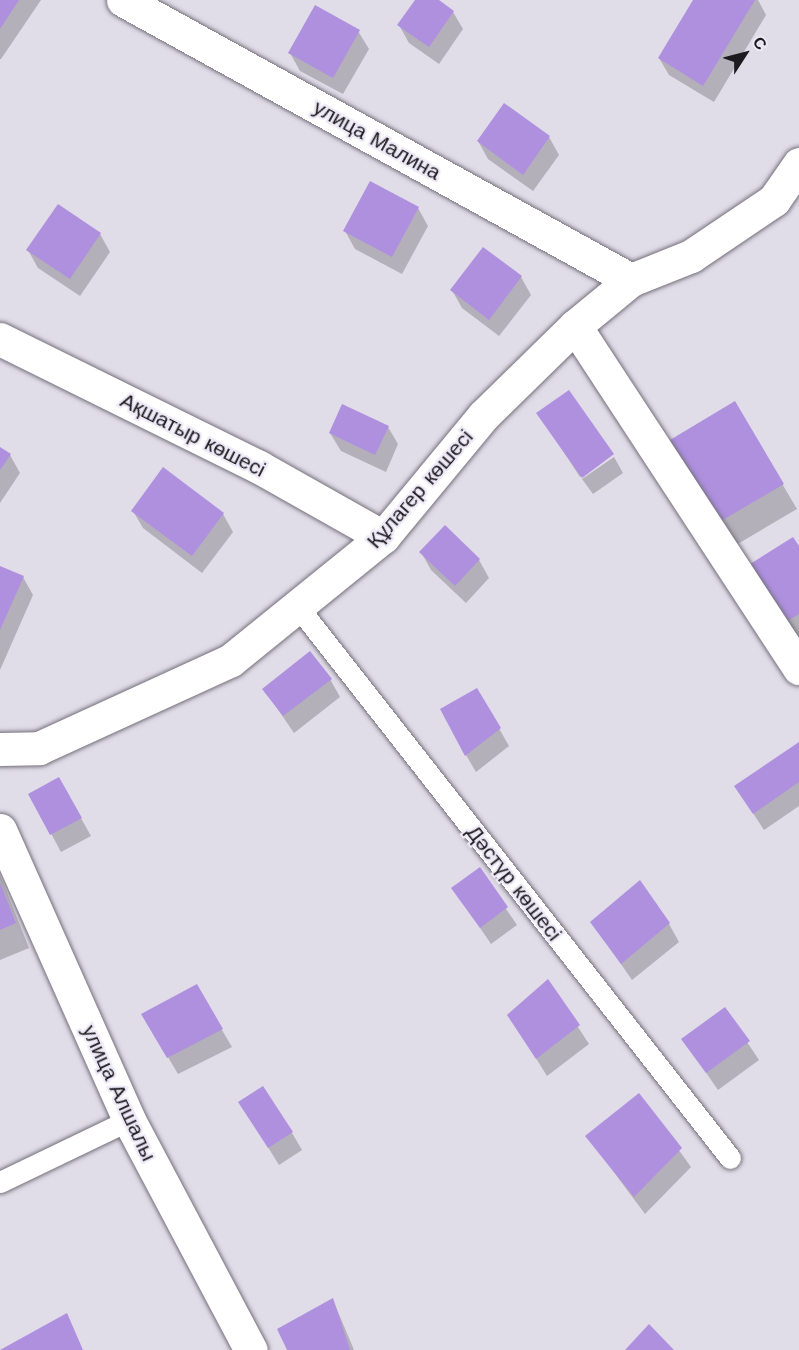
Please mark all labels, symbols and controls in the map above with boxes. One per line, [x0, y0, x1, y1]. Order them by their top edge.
north arrow [715, 24, 775, 84]
text: С [749, 33, 771, 53]
street label: улица Малина [309, 95, 445, 185]
street label: Ақшатыр көшесі [116, 388, 270, 482]
street label: Құлагер көшесі [362, 425, 478, 553]
street label: Дәстүр көшесі [461, 820, 567, 946]
street label: улица Алшалы [77, 1021, 161, 1165]

